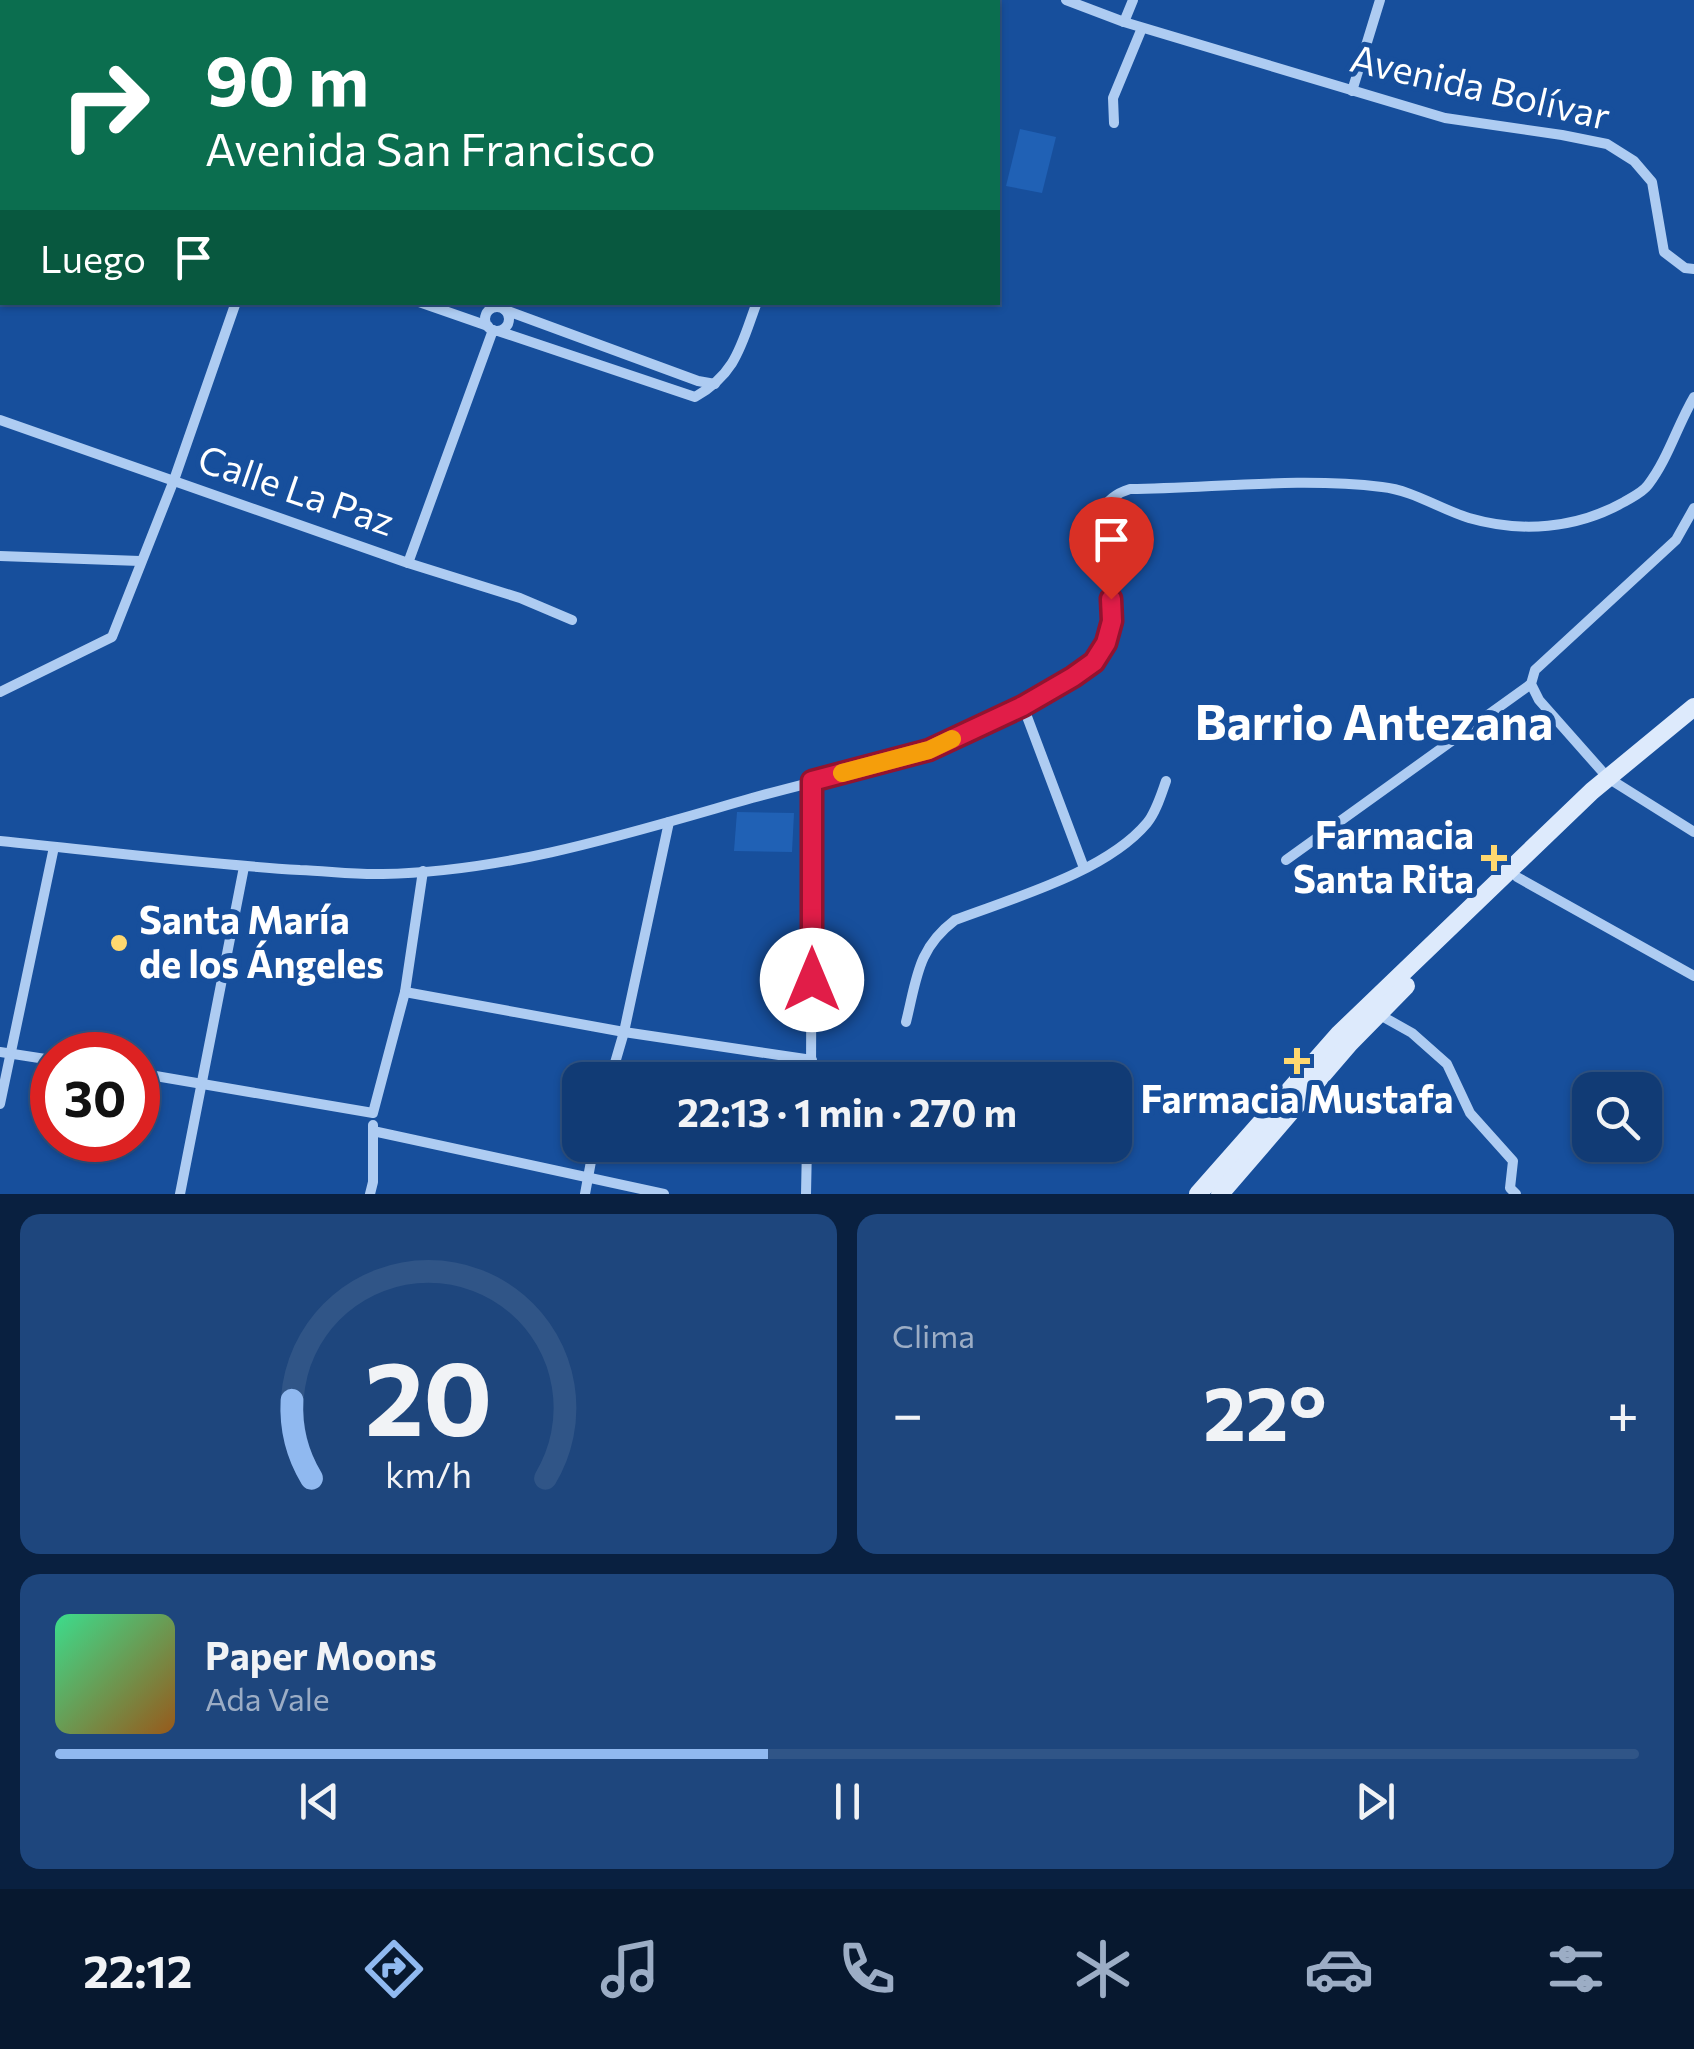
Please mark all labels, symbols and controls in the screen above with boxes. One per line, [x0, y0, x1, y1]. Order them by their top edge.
street label: Avenida Bolívar [1346, 33, 1615, 138]
text: 90 m [205, 35, 369, 120]
icon: right [40, 40, 170, 170]
text: Avenida San Francisco [205, 120, 656, 175]
icon: arrive [166, 230, 221, 285]
text: Luego [40, 234, 146, 281]
street label: Calle La Paz [193, 433, 401, 544]
pin [1069, 497, 1154, 600]
icon: arrive [1084, 512, 1139, 567]
district label: Barrio Antezana [1195, 691, 1553, 750]
place label: Farmacia Santa Rita [1293, 810, 1474, 901]
marker: Farmacia Santa Rita [1483, 847, 1505, 869]
place label: Santa María de los Ángeles [139, 895, 384, 986]
position arrow [760, 928, 864, 1032]
marker: Santa María de los Ángeles [108, 932, 130, 954]
speed limit sign: 30 [30, 1032, 160, 1162]
marker: Farmacia Mustafa [1286, 1050, 1308, 1072]
map controls [1572, 1072, 1662, 1162]
button: search [1572, 1072, 1662, 1162]
place label: Farmacia Mustafa [1140, 1074, 1454, 1121]
text: 22:13 · 1 min · 270 m [677, 1088, 1017, 1135]
text: Clima [892, 1315, 975, 1355]
text: 20 [365, 1330, 492, 1457]
text: 22° [1203, 1365, 1327, 1456]
text: − [892, 1378, 923, 1445]
text: + [1607, 1378, 1639, 1445]
text: km/h [385, 1452, 472, 1495]
text: Paper Moons [205, 1631, 437, 1678]
text: Ada Vale [205, 1678, 330, 1718]
icon: previous [292, 1774, 347, 1829]
icon: pause [820, 1774, 875, 1829]
icon: next [1348, 1774, 1403, 1829]
icon: directions [359, 1934, 429, 2004]
icon: music [595, 1934, 665, 2004]
icon: phone [832, 1934, 902, 2004]
icon: climate [1068, 1934, 1138, 2004]
icon: car [1304, 1934, 1374, 2004]
icon: filters [1541, 1934, 1611, 2004]
text: 22:12 [83, 1942, 192, 1997]

